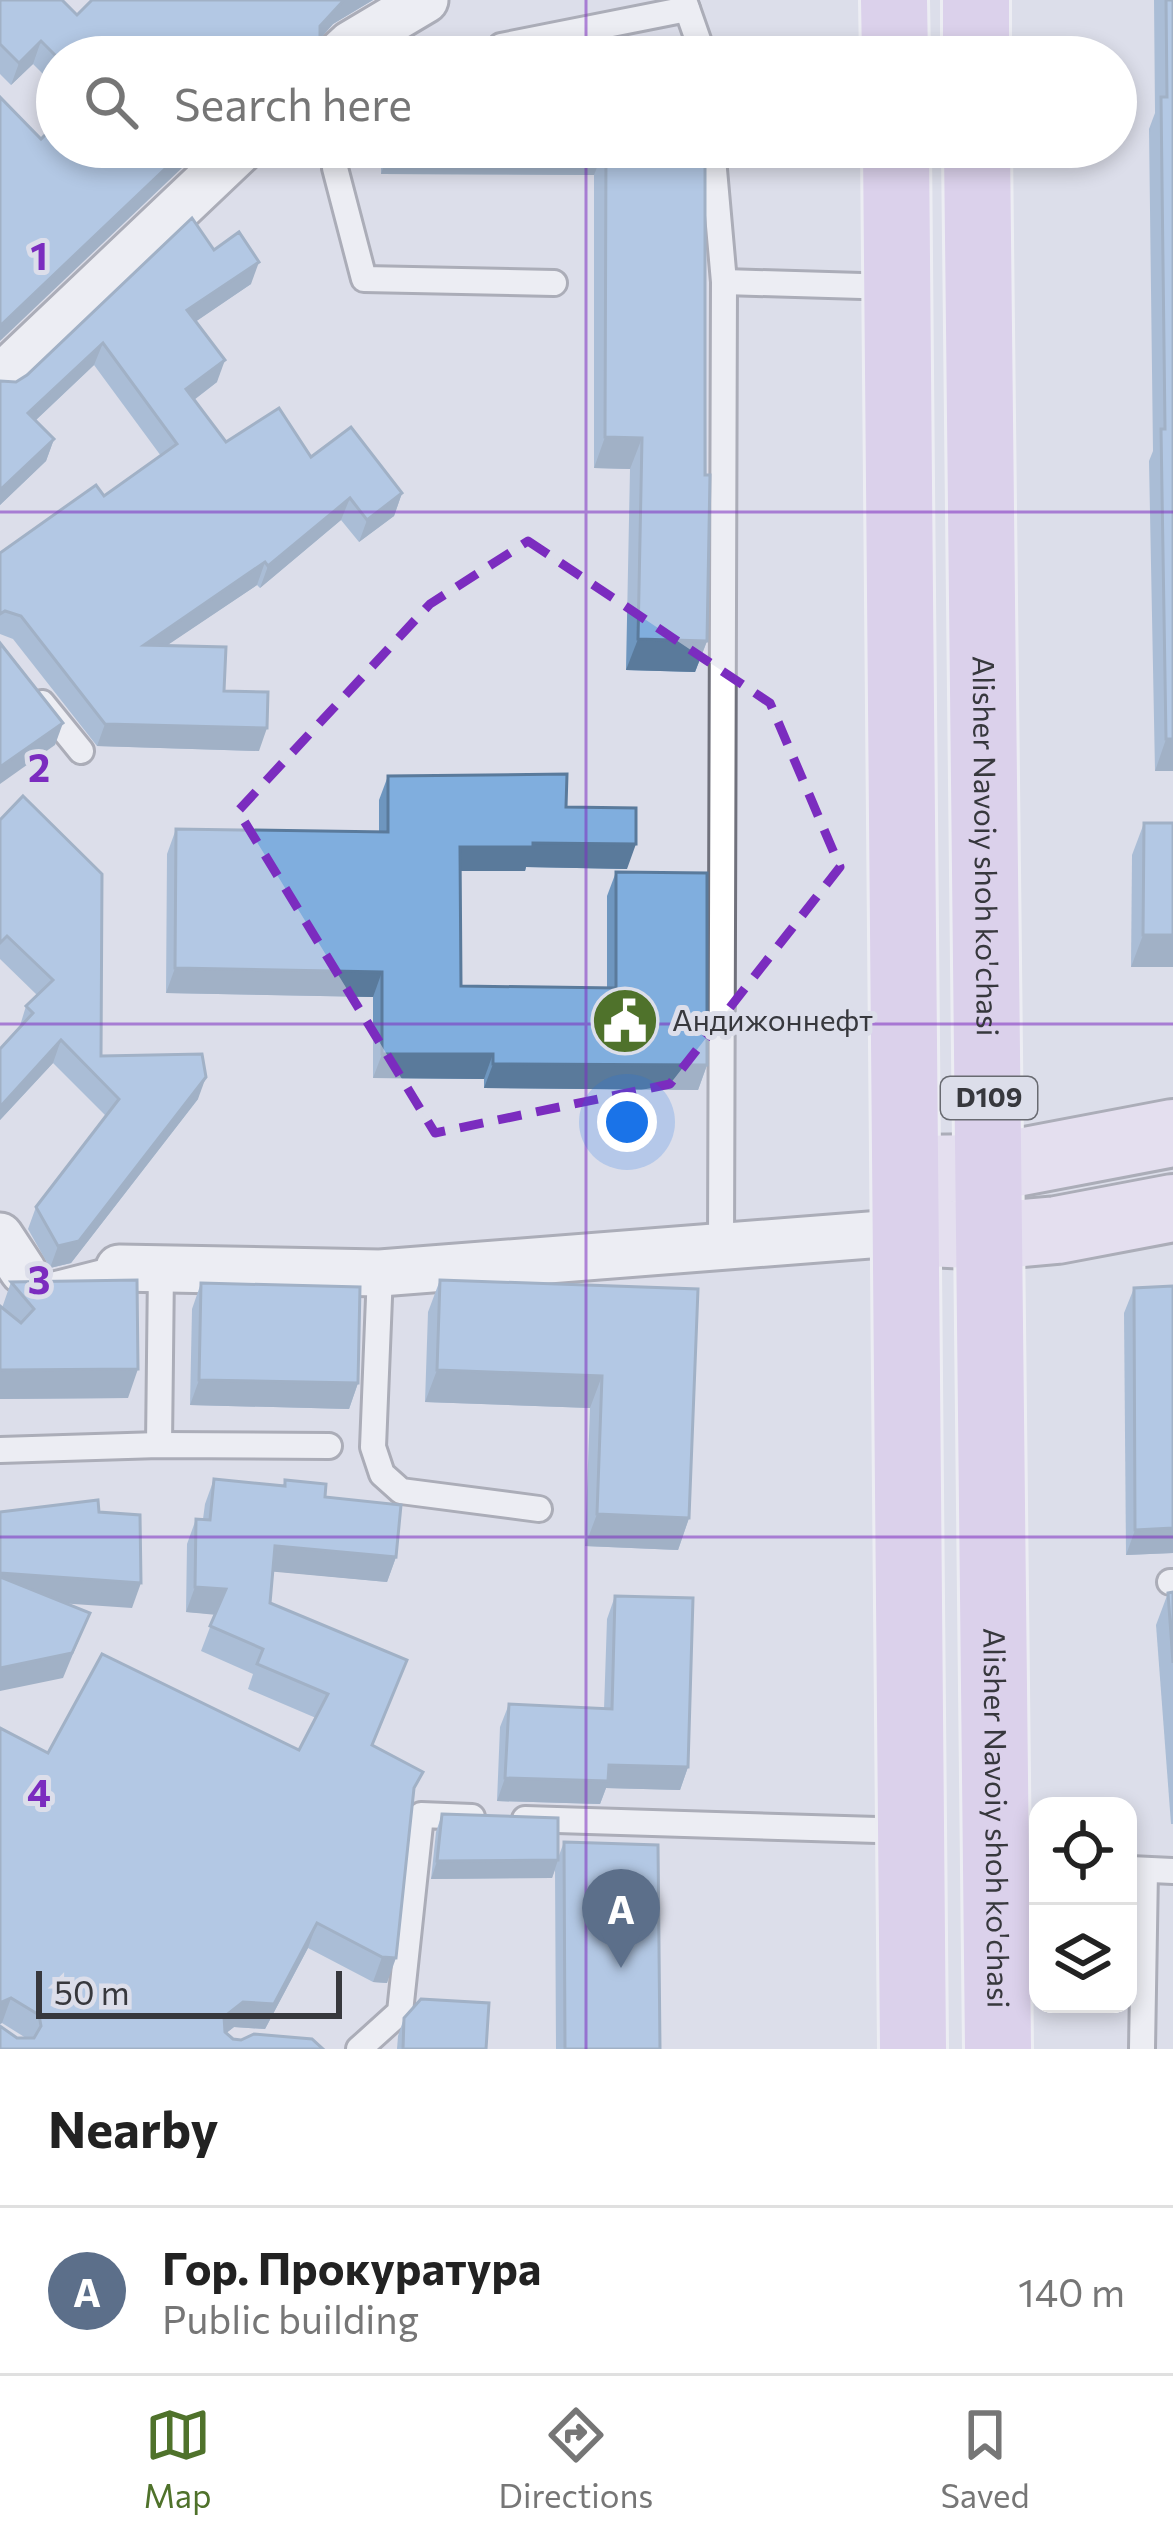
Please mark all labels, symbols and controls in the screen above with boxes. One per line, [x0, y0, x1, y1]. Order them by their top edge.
search box [36, 36, 1137, 168]
icon: search [78, 69, 144, 135]
text: Search here [174, 75, 412, 130]
text: 1 [30, 230, 48, 278]
street label: Alisher Navoiy shoh ko'chasi [967, 655, 1008, 1036]
text: 2 [28, 742, 50, 790]
public building icon: Андижоннефт [590, 986, 660, 1056]
place label: Андижоннефт [672, 1000, 873, 1037]
road number: D109 [941, 1077, 1037, 1119]
your location [597, 1092, 657, 1152]
text: 3 [28, 1254, 50, 1302]
street label: Alisher Navoiy shoh ko'chasi [977, 1627, 1019, 2008]
text: 4 [27, 1767, 51, 1815]
map controls [1029, 1797, 1137, 2013]
button: locate [1029, 1797, 1137, 1905]
pin: A [582, 1869, 660, 1968]
button: layers [1029, 1905, 1137, 2013]
scale bar [36, 1965, 342, 2018]
text: 50 m [54, 1971, 130, 2012]
text: Nearby [48, 2096, 218, 2159]
text: Гор. Прокуратура [162, 2239, 541, 2294]
text: A [73, 2267, 101, 2315]
text: 140 m [1018, 2267, 1125, 2315]
text: Public building [162, 2294, 419, 2342]
tab: Map [144, 2402, 212, 2515]
tab: Directions [499, 2402, 653, 2515]
tab: Saved [940, 2402, 1029, 2515]

